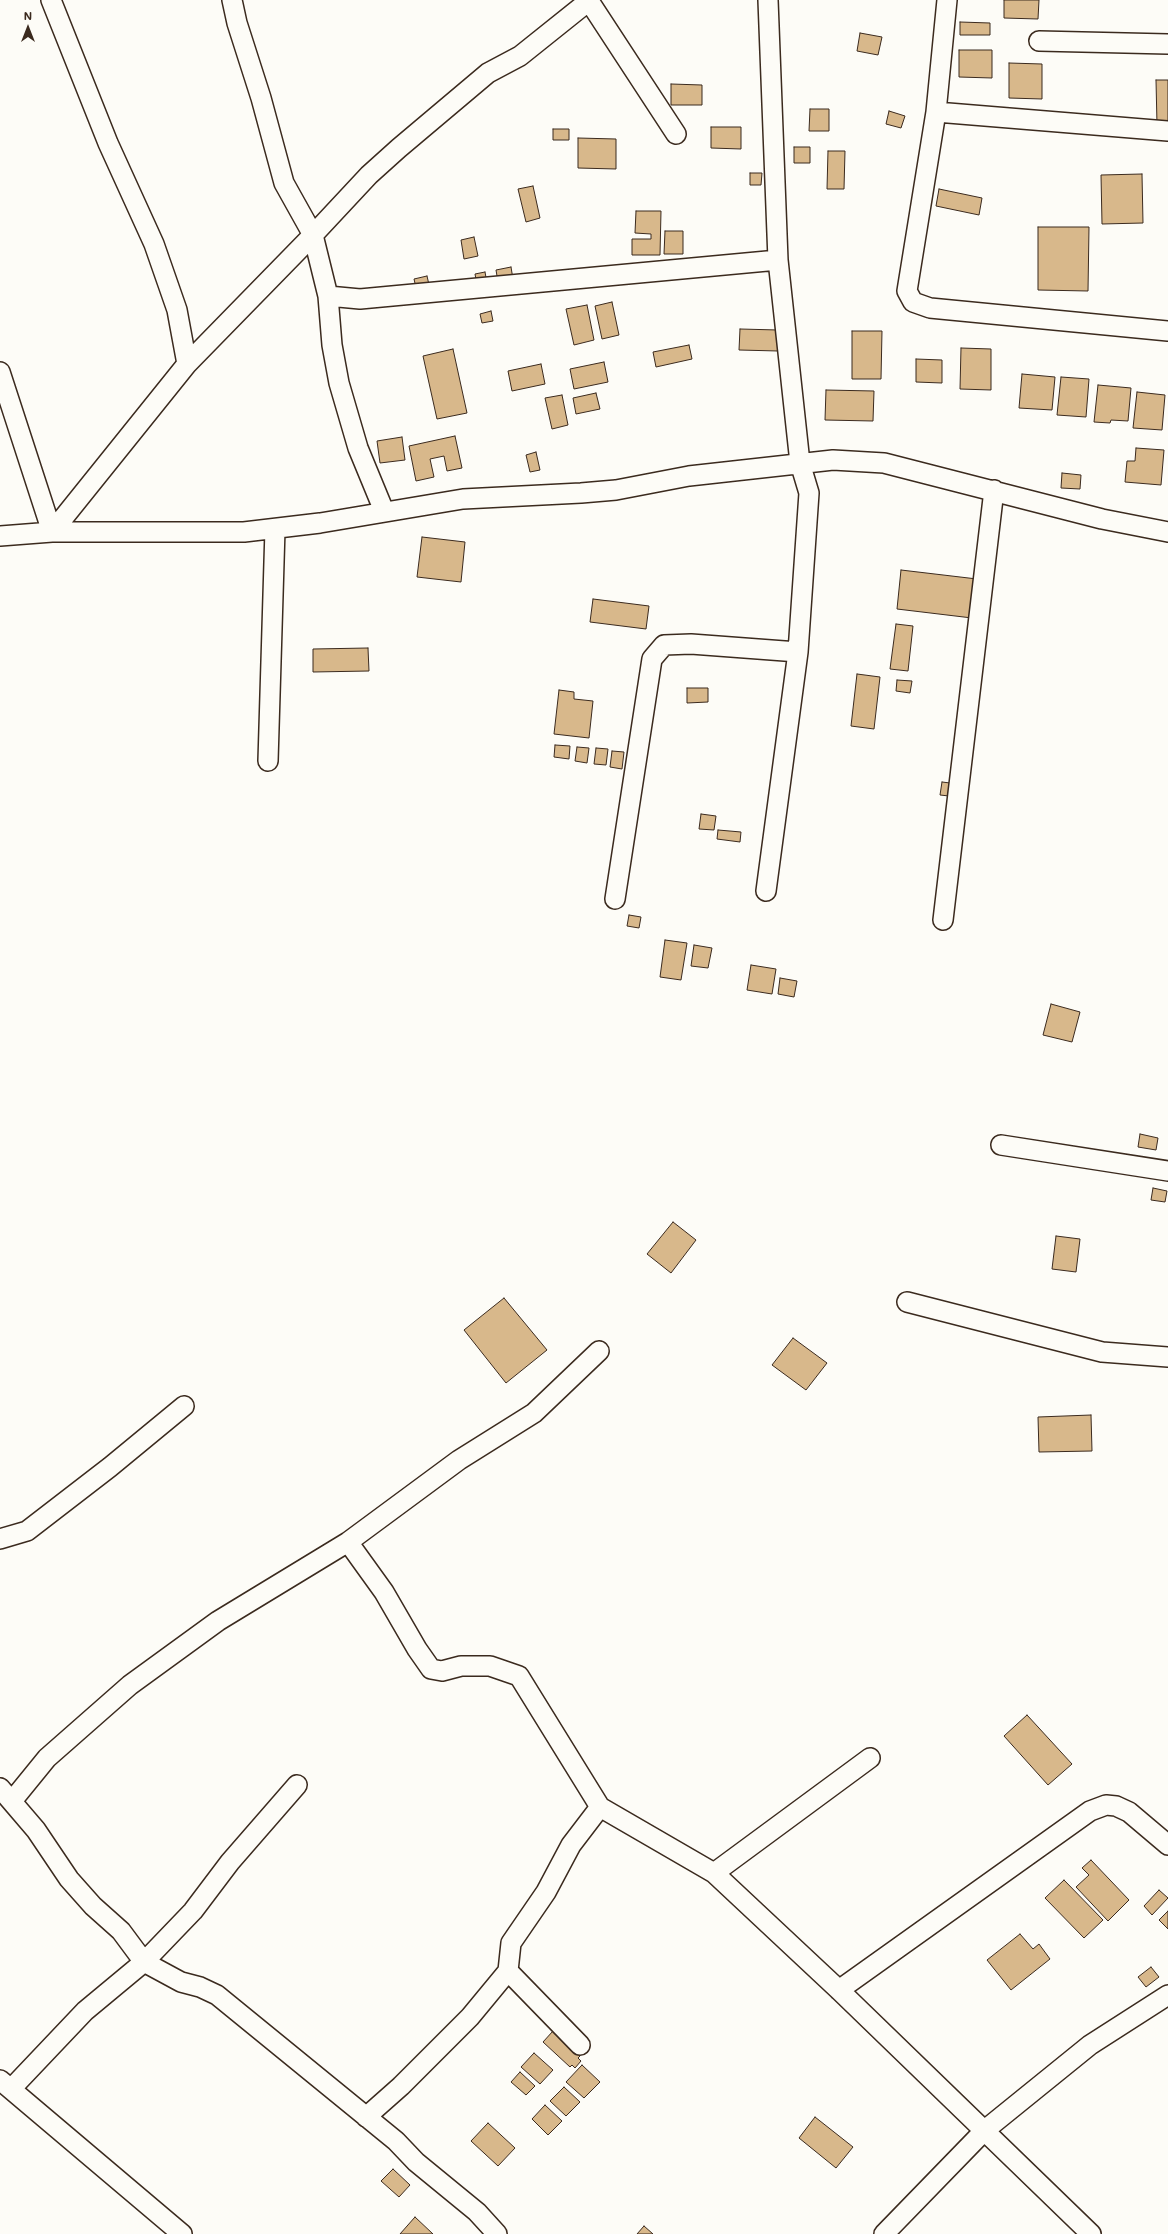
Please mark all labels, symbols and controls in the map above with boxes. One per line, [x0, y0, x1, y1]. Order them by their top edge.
north arrow [8, 8, 48, 48]
text: N [24, 8, 32, 23]

